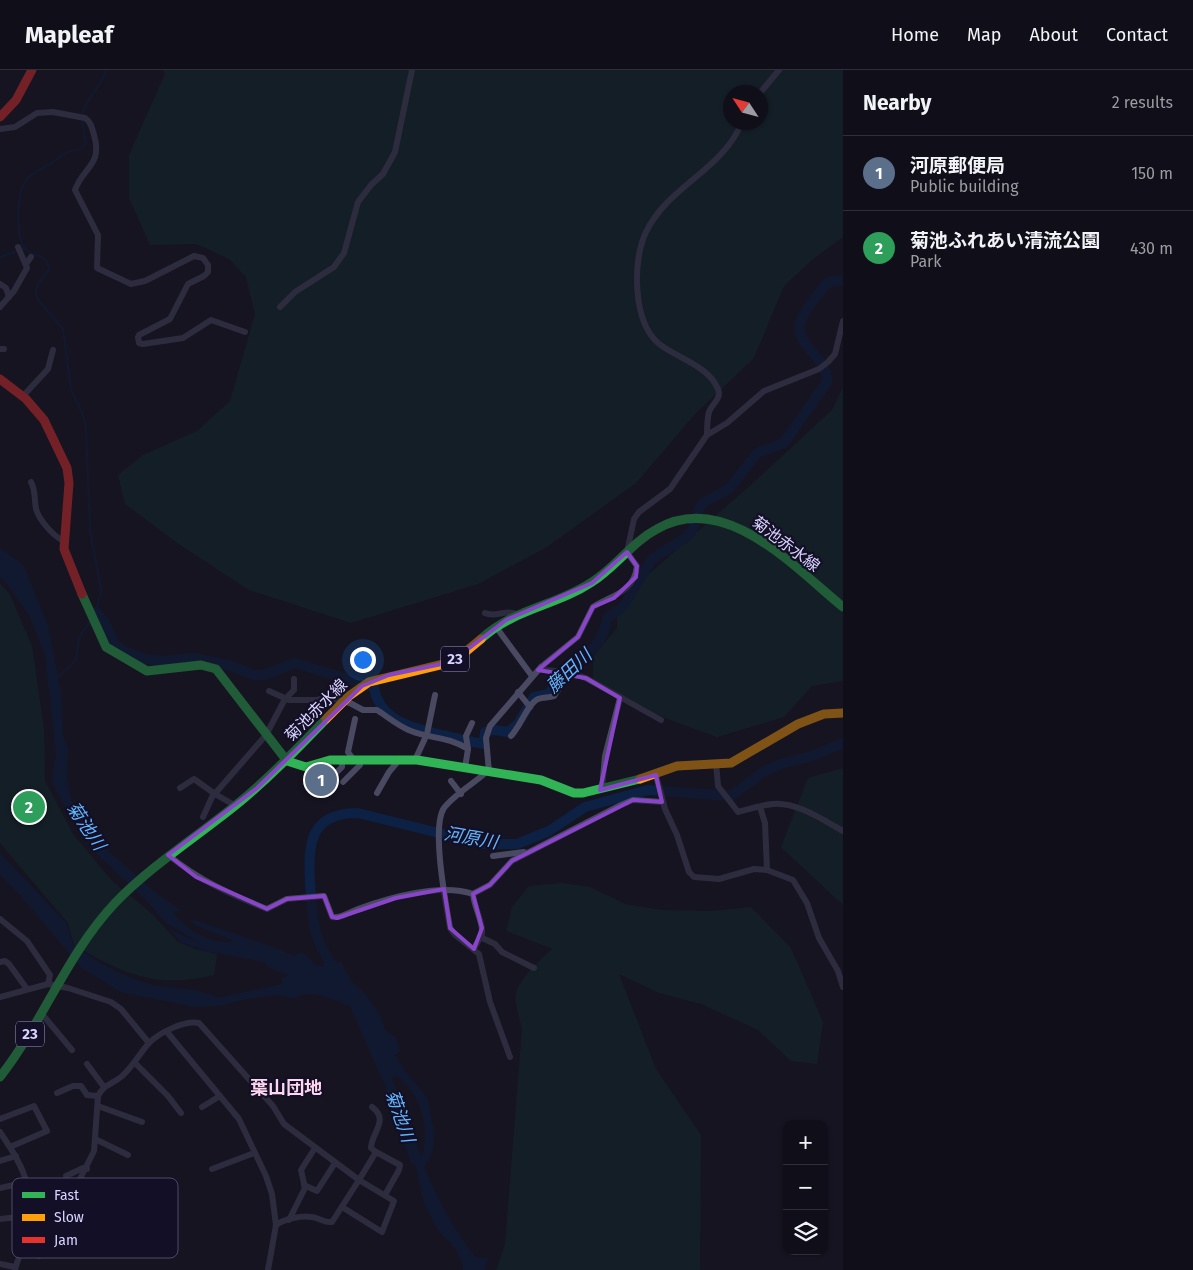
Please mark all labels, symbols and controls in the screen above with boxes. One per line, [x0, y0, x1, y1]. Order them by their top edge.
text: Mapleaf [25, 21, 113, 49]
text: Home [891, 24, 939, 46]
text: Map [967, 24, 1001, 46]
text: About [1029, 24, 1078, 46]
text: Contact [1106, 24, 1168, 46]
north arrow [723, 85, 768, 130]
text: Nearby [863, 90, 931, 116]
text: 2 results [1112, 93, 1173, 112]
text: 河原郵便局 [910, 154, 1005, 177]
text: 1 [875, 164, 883, 183]
text: 150 m [1131, 164, 1173, 183]
text: Public building [910, 177, 1018, 196]
text: 菊池ふれあい清流公園 [910, 229, 1100, 252]
text: 2 [875, 239, 883, 258]
text: 430 m [1130, 239, 1173, 258]
text: Park [910, 252, 942, 271]
street label: 菊池赤水線 [748, 512, 824, 576]
water label: 藤田川 [542, 643, 598, 697]
road number: 23 [441, 646, 469, 672]
your location [350, 647, 376, 673]
street label: 菊池赤水線 [281, 675, 351, 745]
pin: 1 [305, 761, 337, 799]
pin: 2 [13, 788, 45, 826]
water label: 菊池川 [62, 797, 111, 856]
water label: 河原川 [443, 822, 501, 854]
road number: 23 [16, 1022, 44, 1046]
district label: 葉山団地 [250, 1077, 322, 1099]
water label: 菊池川 [381, 1087, 420, 1147]
map controls [783, 1120, 828, 1255]
button: + [783, 1120, 828, 1165]
button: − [783, 1165, 828, 1210]
legend [12, 1178, 178, 1258]
text: Fast [54, 1187, 80, 1204]
text: Slow [54, 1209, 84, 1226]
button: layers [783, 1210, 828, 1255]
text: Jam [54, 1232, 78, 1249]

